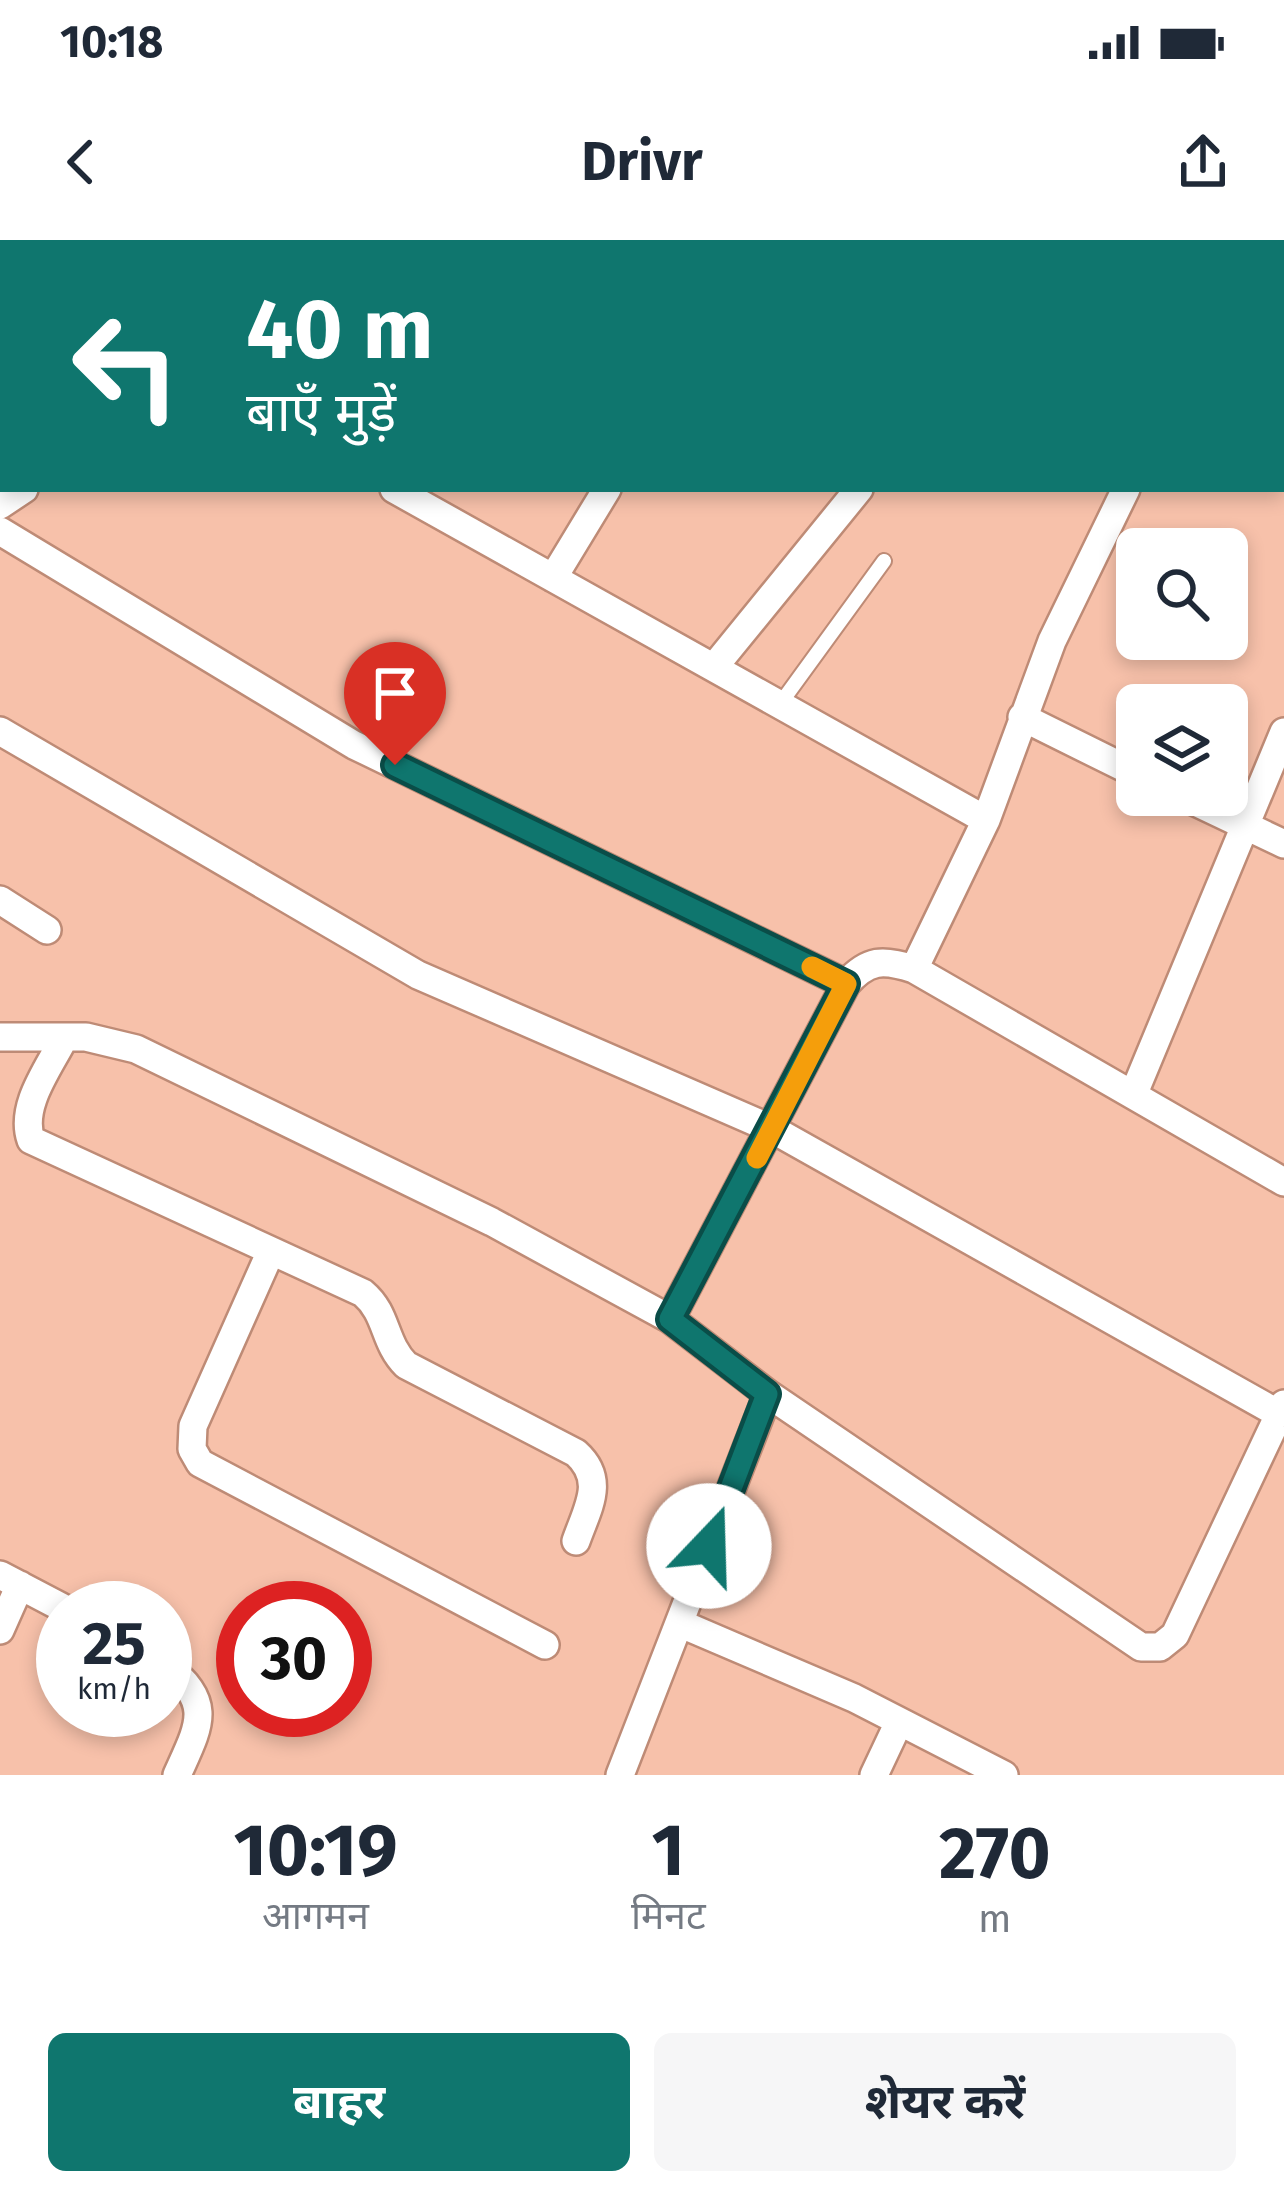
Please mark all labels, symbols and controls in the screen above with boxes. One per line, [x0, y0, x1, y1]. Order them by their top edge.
text: 10:18 [60, 15, 164, 69]
icon: back [48, 129, 114, 195]
icon: share [1170, 129, 1236, 195]
text: Drivr [581, 130, 703, 194]
text: 40 m [246, 279, 434, 380]
icon: left [48, 288, 204, 444]
text: बाएँ मुड़ें [246, 381, 396, 445]
map controls [1116, 528, 1248, 816]
button: search [1116, 528, 1248, 660]
pin [344, 642, 446, 765]
icon: arrive [362, 660, 428, 726]
button: layers [1116, 684, 1248, 816]
position arrow [646, 1483, 772, 1609]
speed limit sign: 30 [216, 1581, 372, 1737]
text: 25 [82, 1608, 146, 1680]
text: km/h [77, 1671, 151, 1707]
text: 10:19 [233, 1808, 398, 1894]
text: 1 [652, 1808, 685, 1894]
text: 270 [939, 1811, 1051, 1897]
text: आगमन [262, 1893, 369, 1939]
text: मिनट [631, 1893, 706, 1939]
text: m [978, 1896, 1012, 1942]
button: बाहर [48, 2033, 630, 2171]
button: शेयर करें [654, 2033, 1236, 2171]

